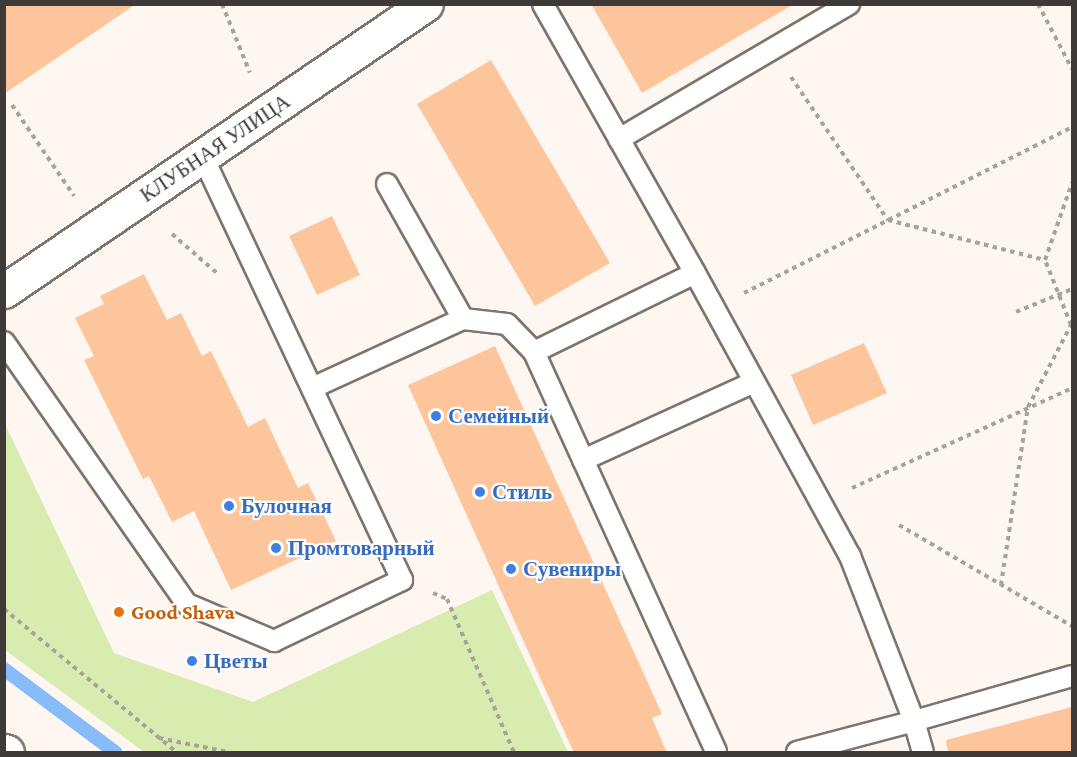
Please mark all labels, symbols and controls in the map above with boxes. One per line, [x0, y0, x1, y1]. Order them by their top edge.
street label: КЛУБНАЯ УЛИЦА [135, 88, 295, 208]
place label: Семейный [448, 403, 549, 429]
marker: Семейный [429, 409, 443, 423]
place label: Стиль [492, 479, 552, 505]
marker: Стиль [473, 485, 487, 499]
place label: Булочная [241, 493, 332, 519]
marker: Булочная [222, 499, 236, 513]
place label: Промтоварный [288, 535, 435, 561]
marker: Промтоварный [269, 541, 283, 555]
place label: Сувениры [523, 556, 621, 582]
marker: Сувениры [504, 562, 518, 576]
place label: Good Shava [131, 599, 235, 625]
marker: Good Shava [112, 605, 126, 619]
place label: Цветы [204, 648, 268, 674]
marker: Цветы [185, 654, 199, 668]

